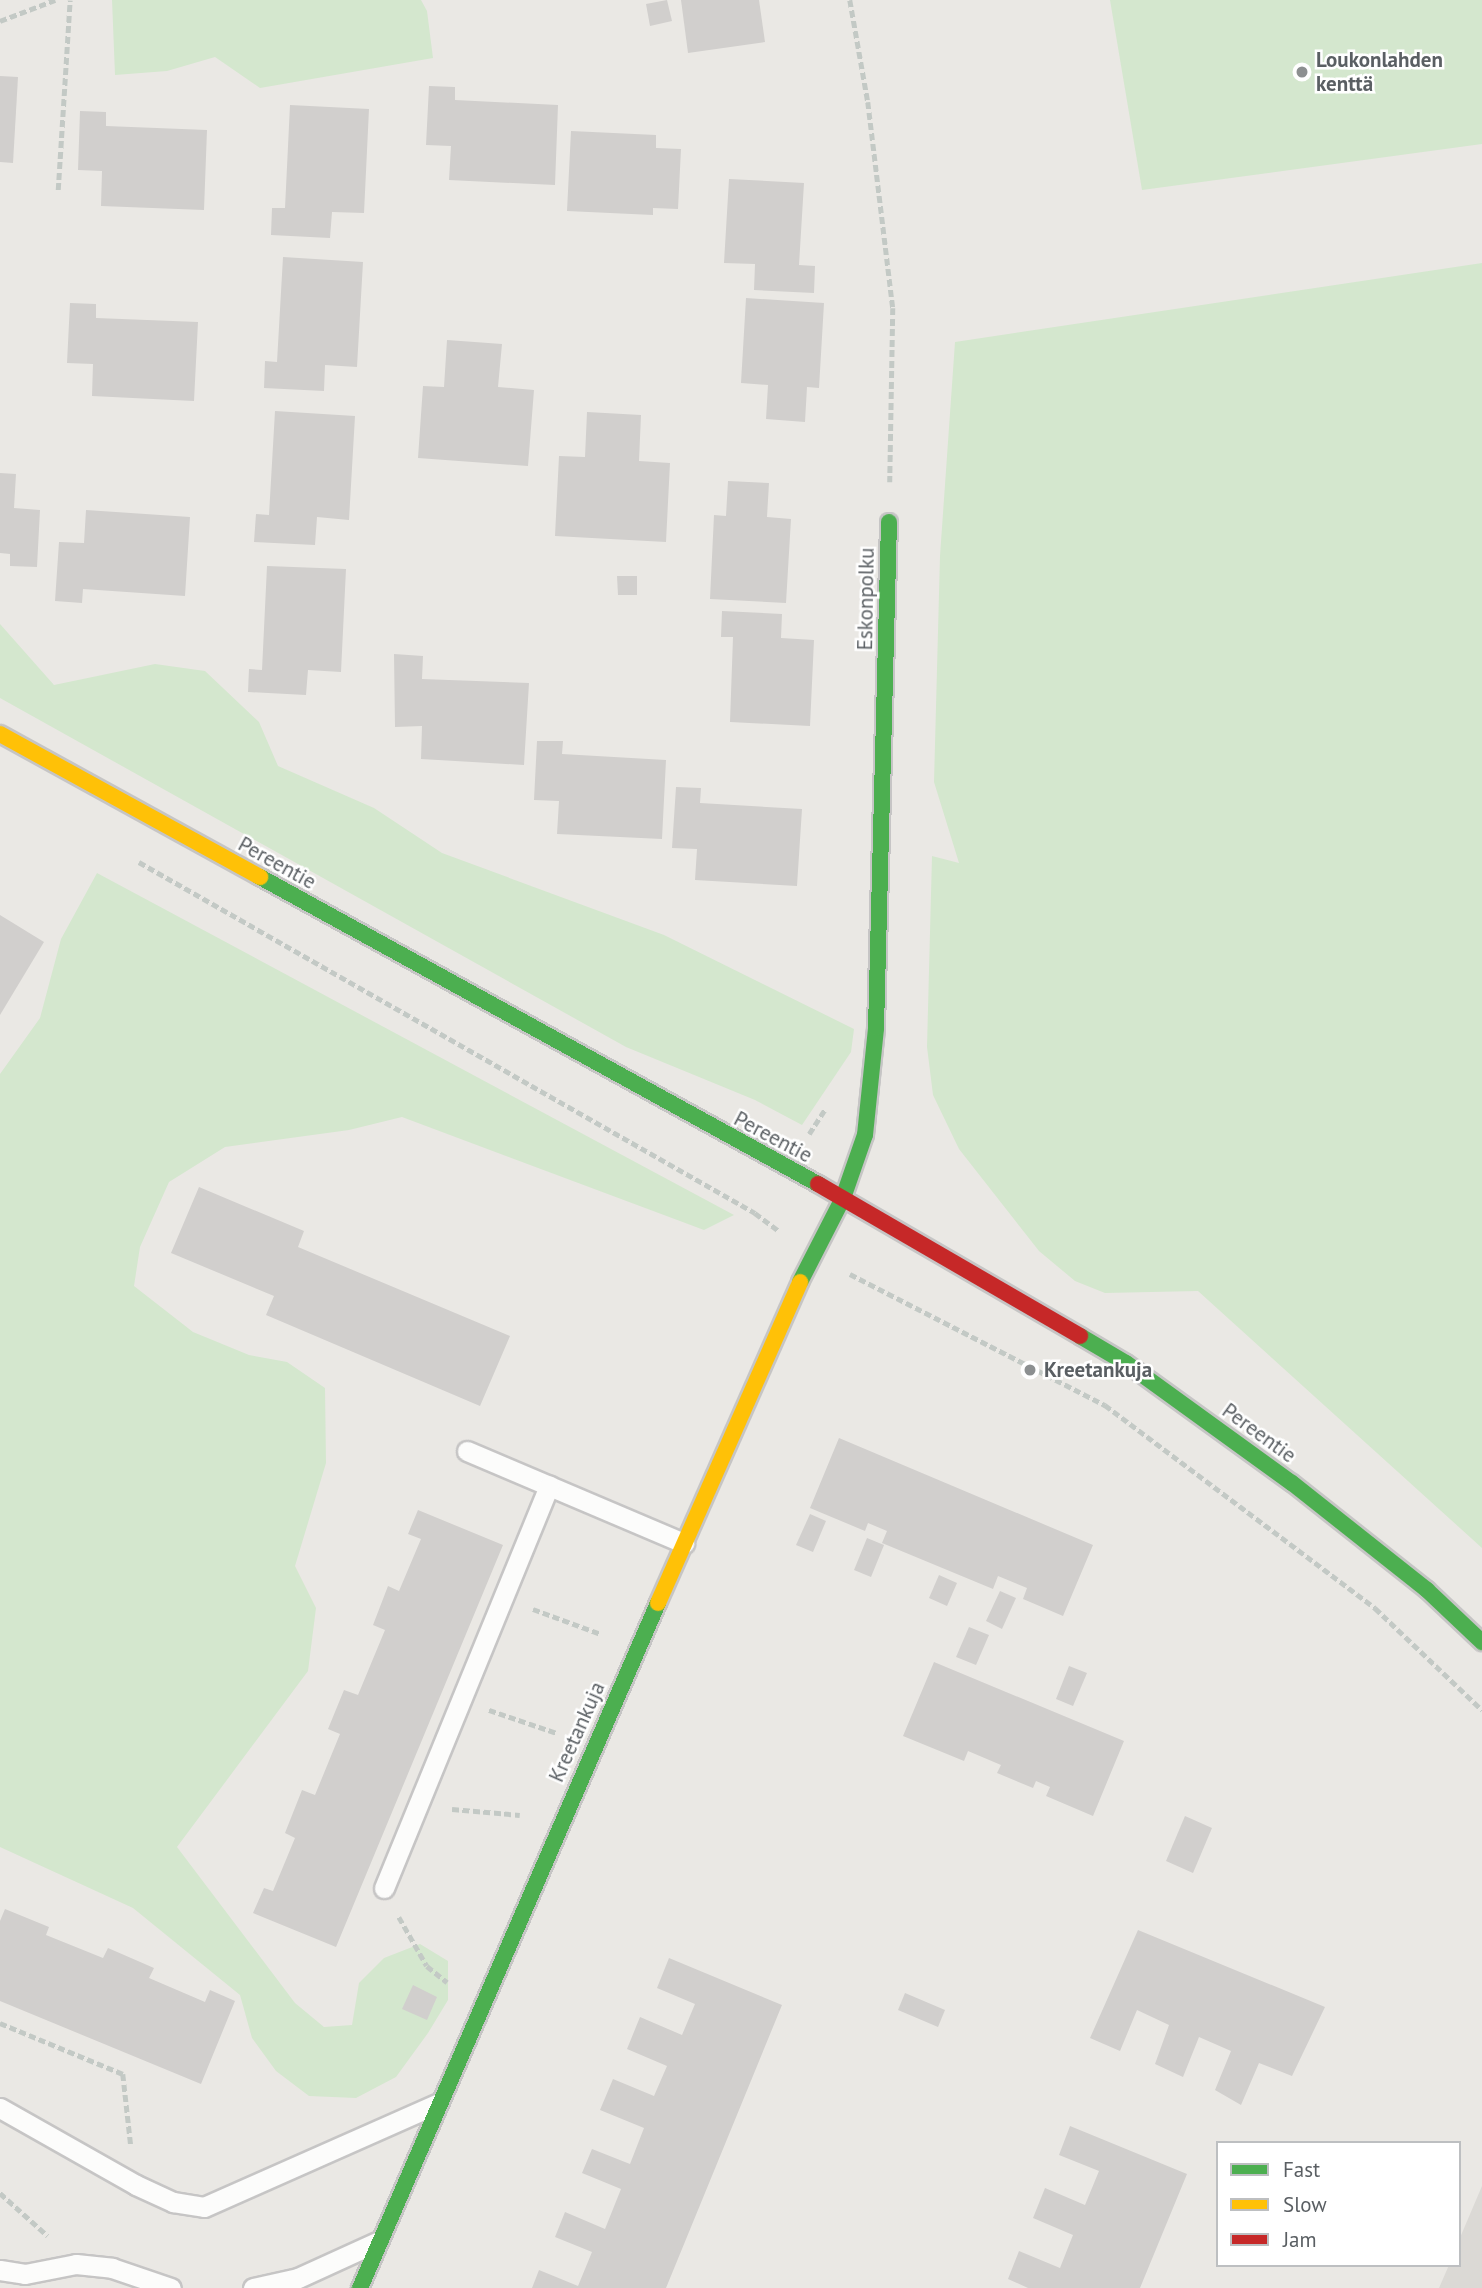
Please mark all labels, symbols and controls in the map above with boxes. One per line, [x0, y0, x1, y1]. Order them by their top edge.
place label: Loukonlahden kenttä [1316, 47, 1443, 97]
marker: Loukonlahden kenttä [1294, 64, 1310, 80]
street label: Eskonpolku [853, 547, 879, 651]
street label: Pereentie [234, 831, 320, 895]
street label: Pereentie [730, 1106, 816, 1168]
place label: Kreetankuja [1044, 1357, 1152, 1383]
marker: Kreetankuja [1022, 1362, 1038, 1378]
street label: Pereentie [1217, 1398, 1301, 1468]
street label: Kreetankuja [544, 1678, 610, 1786]
legend [1216, 2141, 1461, 2267]
text: Fast [1283, 2156, 1320, 2183]
text: Slow [1283, 2191, 1327, 2218]
text: Jam [1283, 2226, 1317, 2253]

